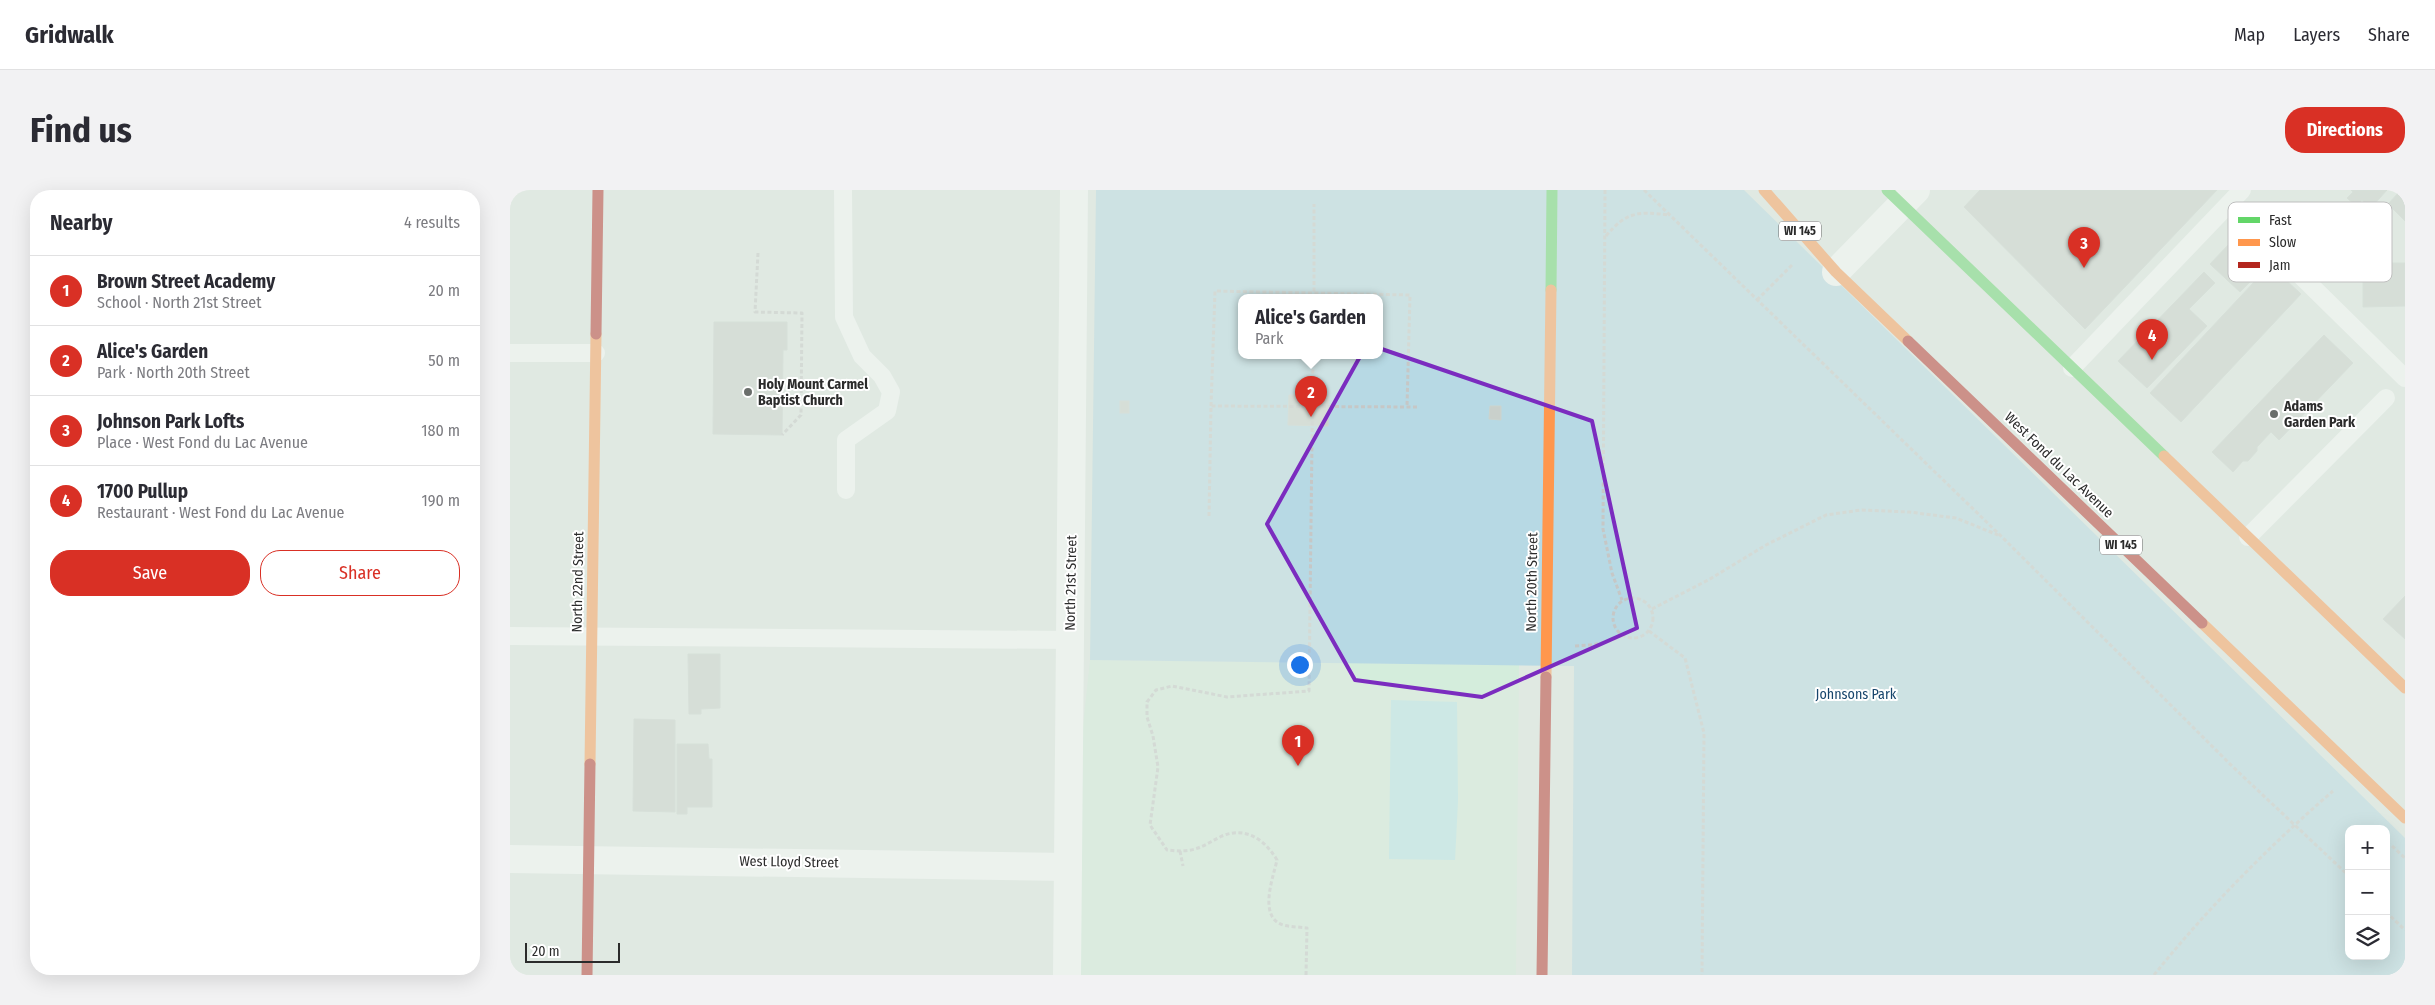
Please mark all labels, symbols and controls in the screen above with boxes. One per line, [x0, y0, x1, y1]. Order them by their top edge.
text: Gridwalk [25, 21, 114, 49]
text: Map [2234, 24, 2265, 46]
text: Layers [2293, 24, 2340, 46]
text: Share [2368, 24, 2410, 46]
button: Directions [2285, 107, 2405, 153]
text: Find us [30, 109, 132, 151]
legend [2228, 202, 2392, 282]
text: Nearby [50, 210, 112, 236]
text: Fast [2269, 212, 2292, 229]
text: 4 results [404, 213, 460, 232]
road number: WI 145 [1779, 221, 1821, 240]
pin: 3 [2068, 227, 2100, 268]
text: Slow [2269, 234, 2296, 251]
text: Jam [2269, 257, 2290, 274]
text: Brown Street Academy [97, 270, 275, 293]
text: 1 [63, 281, 69, 300]
text: 20 m [429, 281, 460, 300]
text: School · North 21st Street [97, 293, 261, 312]
popup [1238, 294, 1383, 359]
text: Alice's Garden [1255, 306, 1366, 329]
pin: 4 [2136, 319, 2168, 360]
text: Park [1255, 329, 1283, 348]
text: Alice's Garden [97, 340, 208, 363]
text: 2 [62, 351, 70, 370]
text: 50 m [428, 351, 460, 370]
text: Park · North 20th Street [97, 363, 250, 382]
place label: Holy Mount Carmel Baptist Church [758, 376, 868, 409]
pin: 2 [1295, 376, 1327, 417]
marker: Holy Mount Carmel Baptist Church [742, 386, 754, 398]
place label: Adams Garden Park [2283, 398, 2356, 431]
marker: Adams Garden Park [2268, 408, 2280, 420]
street label: West Fond du Lac Avenue [2001, 409, 2117, 521]
text: Johnson Park Lofts [97, 410, 244, 433]
text: 3 [62, 421, 70, 440]
text: 180 m [421, 421, 460, 440]
text: Place · West Fond du Lac Avenue [97, 433, 308, 452]
text: 1700 Pullup [97, 480, 188, 503]
text: 4 [62, 491, 70, 510]
text: 190 m [422, 491, 460, 510]
text: Restaurant · West Fond du Lac Avenue [97, 503, 344, 522]
street label: North 22nd Street [569, 531, 587, 633]
street label: North 20th Street [1523, 532, 1541, 632]
street label: North 21st Street [1062, 535, 1080, 631]
road number: WI 145 [2100, 536, 2142, 554]
button: Save [50, 550, 250, 596]
button: Share [260, 550, 460, 596]
your location [1287, 652, 1313, 678]
park label: Johnsons Park [1816, 686, 1897, 703]
pin: 1 [1282, 725, 1314, 766]
map controls [2345, 825, 2390, 960]
button: + [2345, 825, 2390, 870]
street label: West Lloyd Street [739, 853, 839, 871]
button: − [2345, 870, 2390, 915]
button: layers [2345, 915, 2390, 960]
scale bar [525, 940, 620, 963]
text: 20 m [532, 943, 560, 960]

